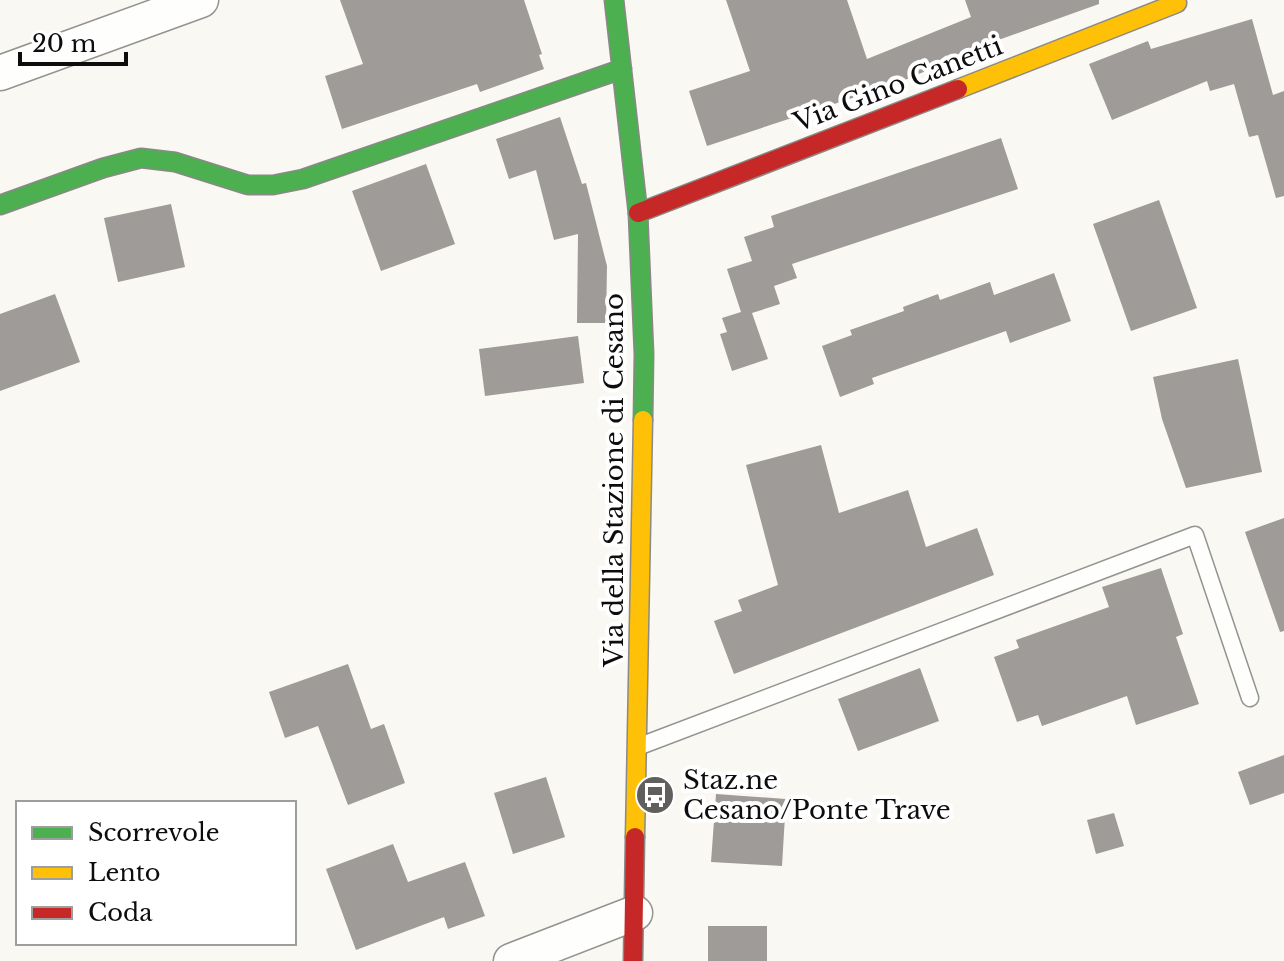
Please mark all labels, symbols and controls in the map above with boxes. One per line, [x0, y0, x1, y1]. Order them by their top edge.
scale bar [20, 16, 126, 66]
text: 20 m [32, 29, 97, 58]
street label: Via Gino Canetti [788, 29, 1007, 139]
street label: Via della Stazione di Cesano [598, 293, 630, 668]
place label: Staz.ne Cesano/Ponte Trave [683, 764, 951, 826]
bus stop icon: Staz.ne Cesano/Ponte Trave [634, 774, 676, 816]
legend [16, 801, 296, 945]
text: Scorrevole [88, 818, 219, 847]
text: Lento [88, 858, 161, 887]
text: Coda [88, 898, 153, 927]

